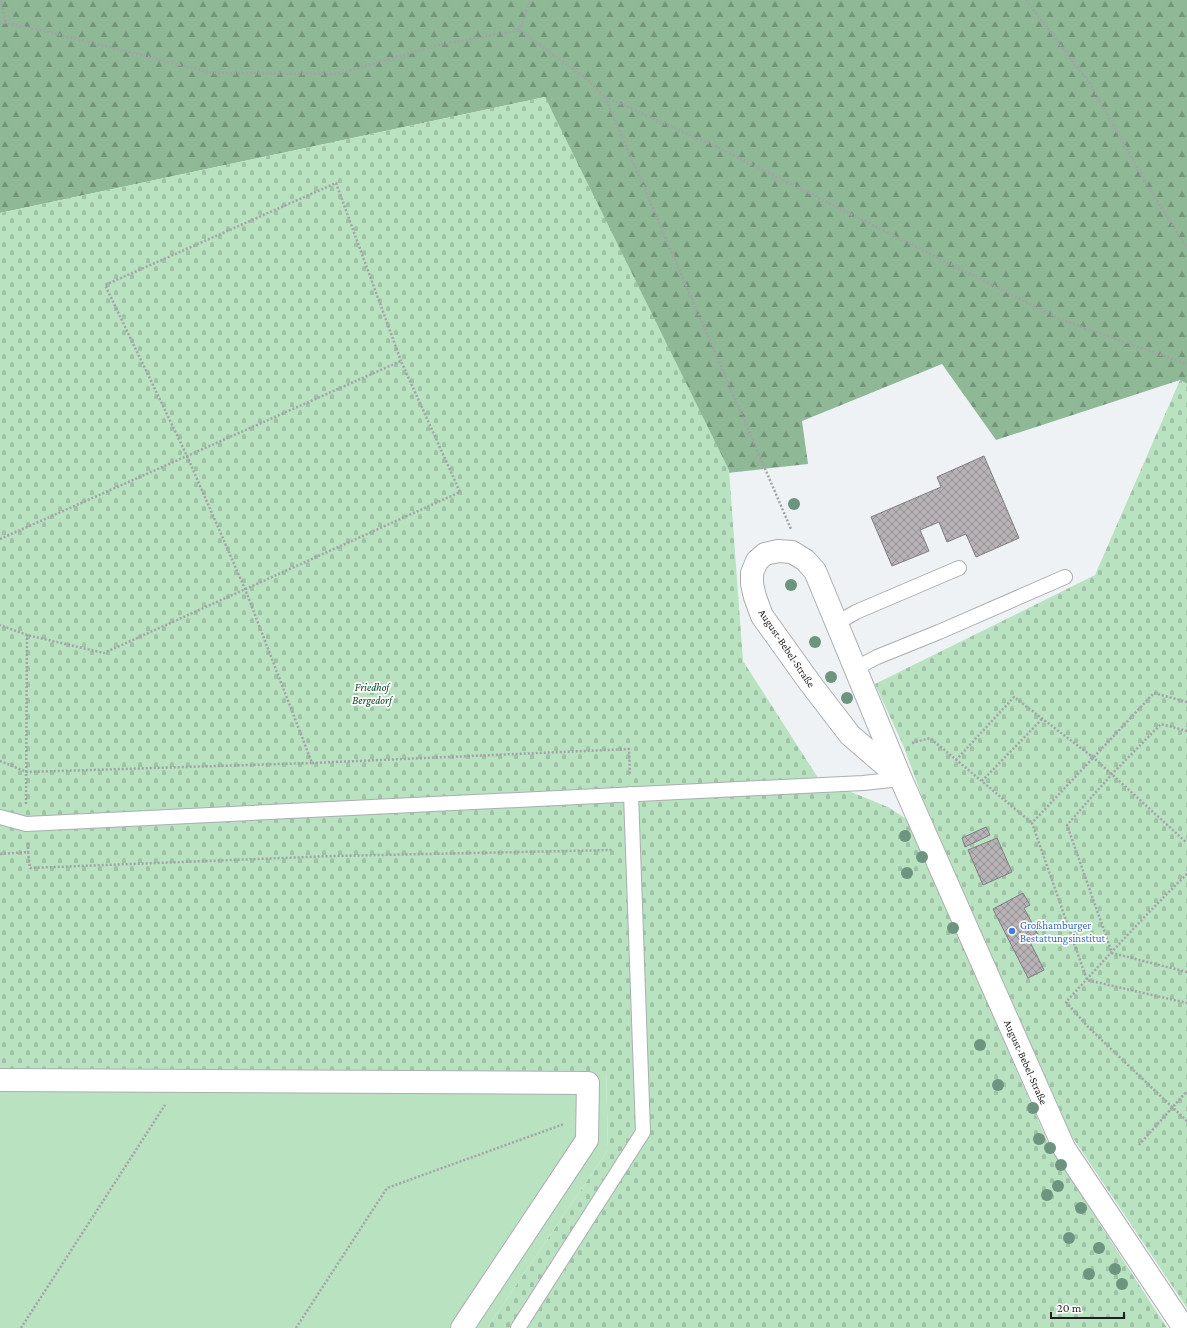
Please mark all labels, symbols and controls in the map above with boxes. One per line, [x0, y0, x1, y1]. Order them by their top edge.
street label: August-Bebel-Straße [756, 607, 818, 690]
park label: Friedhof Bergedorf [352, 681, 394, 707]
place label: Großhamburger Bestattungsinstitut [1020, 919, 1106, 945]
marker: Großhamburger Bestattungsinstitut [1007, 926, 1017, 936]
street label: August-Bebel-Straße [1001, 1018, 1050, 1107]
scale bar [1051, 1294, 1124, 1320]
text: 20 m [1057, 1301, 1082, 1315]

